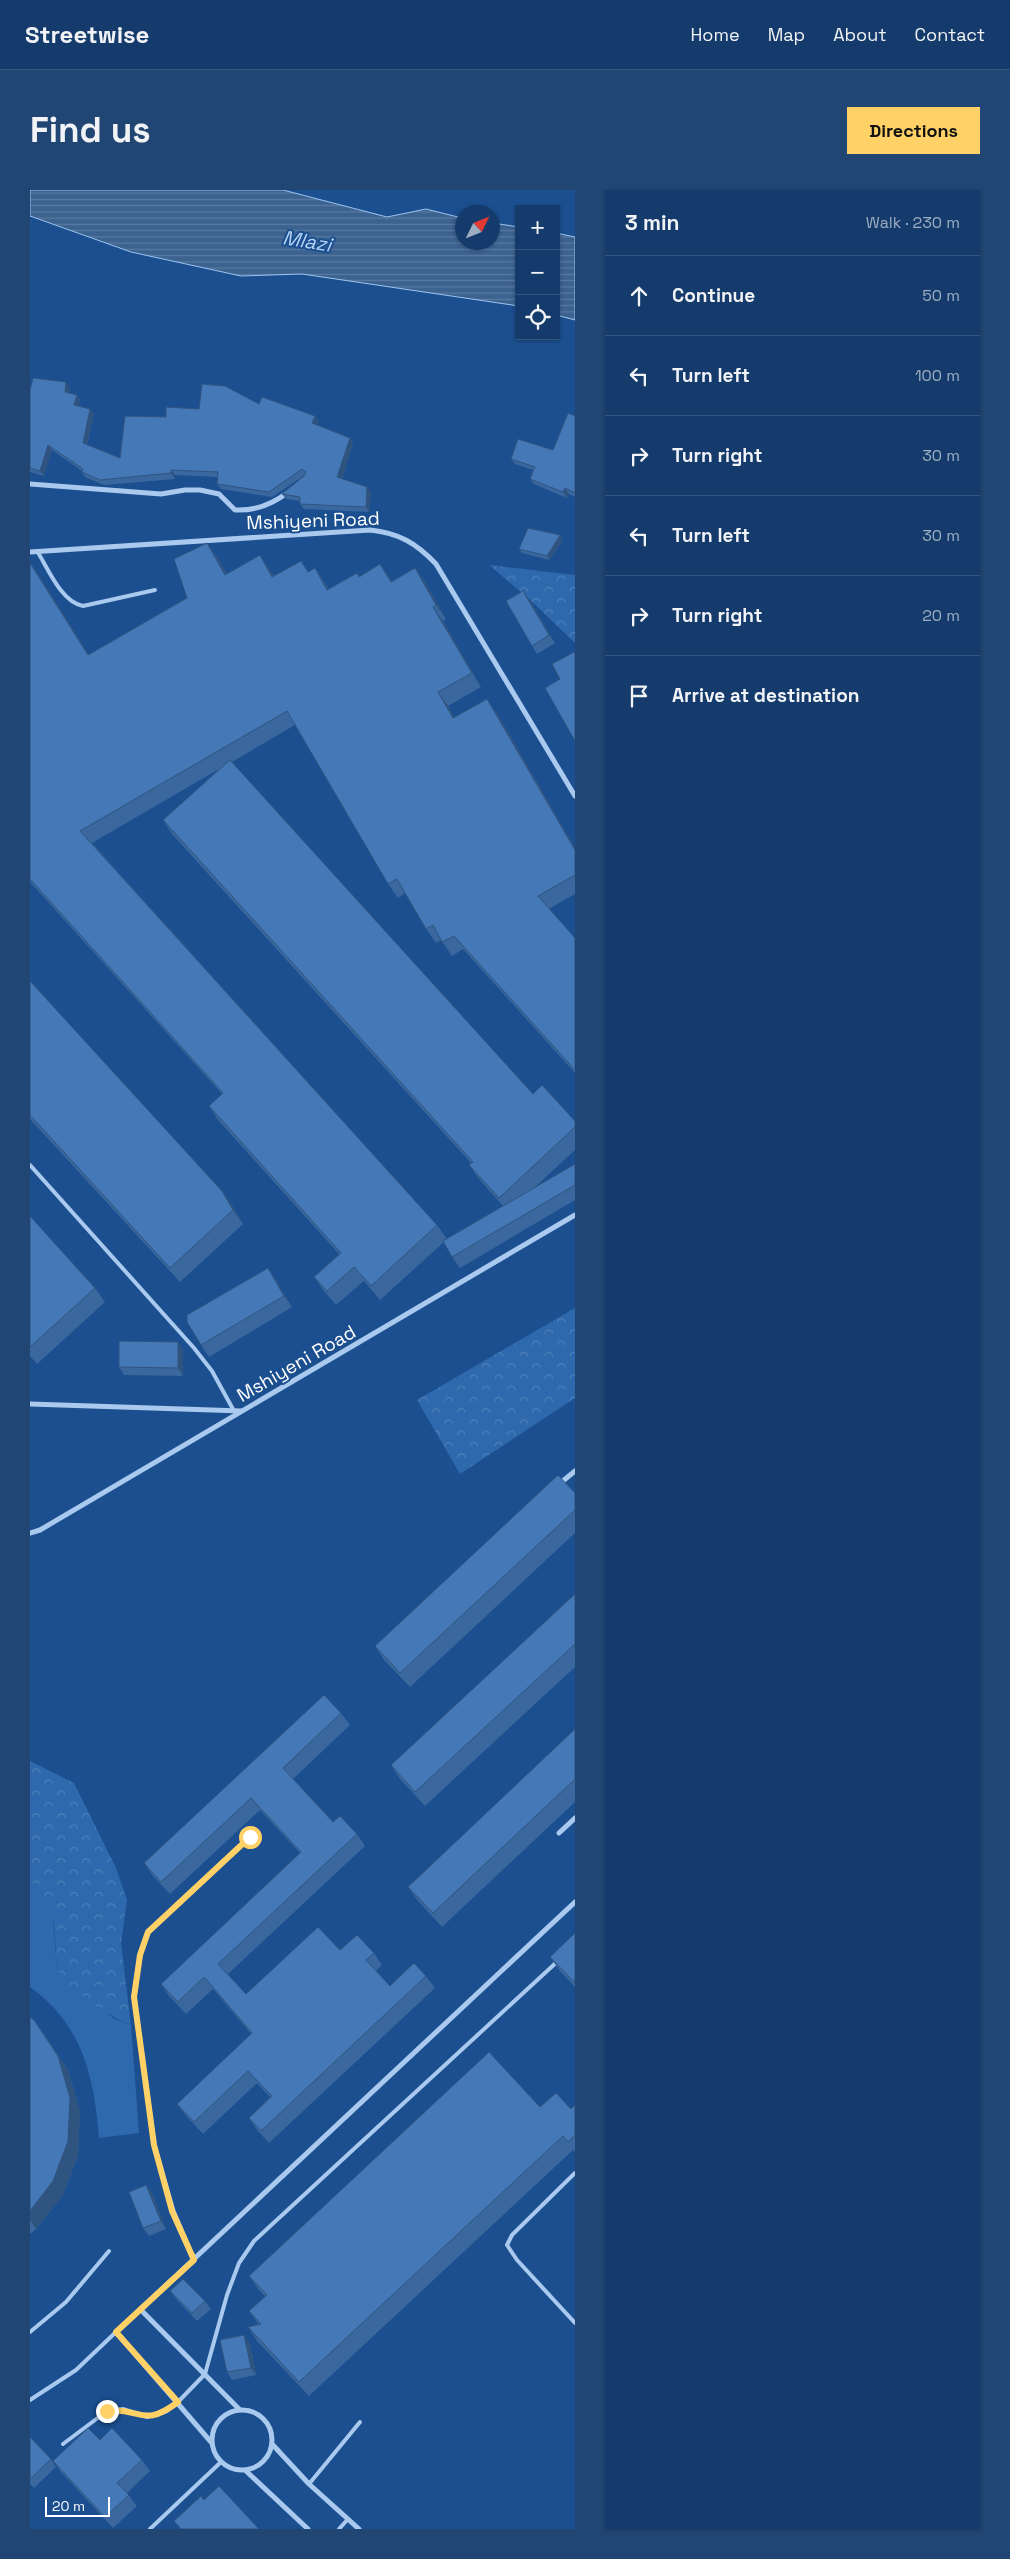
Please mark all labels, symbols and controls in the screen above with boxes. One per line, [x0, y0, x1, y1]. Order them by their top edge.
text: Streetwise [25, 19, 149, 50]
text: Home [691, 23, 740, 46]
text: Map [768, 23, 805, 46]
text: About [833, 23, 887, 46]
text: Contact [915, 23, 985, 46]
button: Directions [847, 107, 980, 154]
text: Find us [30, 108, 151, 152]
north arrow [455, 205, 500, 250]
map controls [515, 205, 560, 340]
button: + [515, 205, 560, 250]
text: 3 min [625, 209, 680, 236]
text: Walk · 230 m [866, 212, 960, 233]
water label: Mlazi [281, 224, 335, 258]
button: − [515, 250, 560, 295]
icon: ahead [625, 282, 653, 310]
text: Continue [672, 283, 755, 308]
text: 50 m [922, 285, 960, 306]
button: locate [515, 295, 560, 340]
icon: left [625, 362, 653, 390]
text: Turn left [672, 363, 750, 388]
text: 100 m [915, 365, 960, 386]
icon: right [625, 442, 653, 470]
text: Turn right [672, 443, 762, 468]
text: 30 m [922, 445, 960, 466]
street label: Mshiyeni Road [246, 506, 380, 535]
icon: left [625, 522, 653, 550]
text: Turn left [672, 523, 750, 548]
text: 30 m [922, 525, 960, 546]
icon: right [625, 602, 653, 630]
text: Turn right [672, 603, 762, 628]
text: 20 m [922, 605, 960, 626]
icon: arrive [625, 682, 653, 710]
text: Arrive at destination [672, 683, 860, 708]
street label: Mshiyeni Road [232, 1319, 360, 1408]
route start [239, 1826, 262, 1849]
route end [96, 2400, 119, 2423]
scale bar [45, 2494, 110, 2517]
text: 20 m [52, 2497, 85, 2515]

